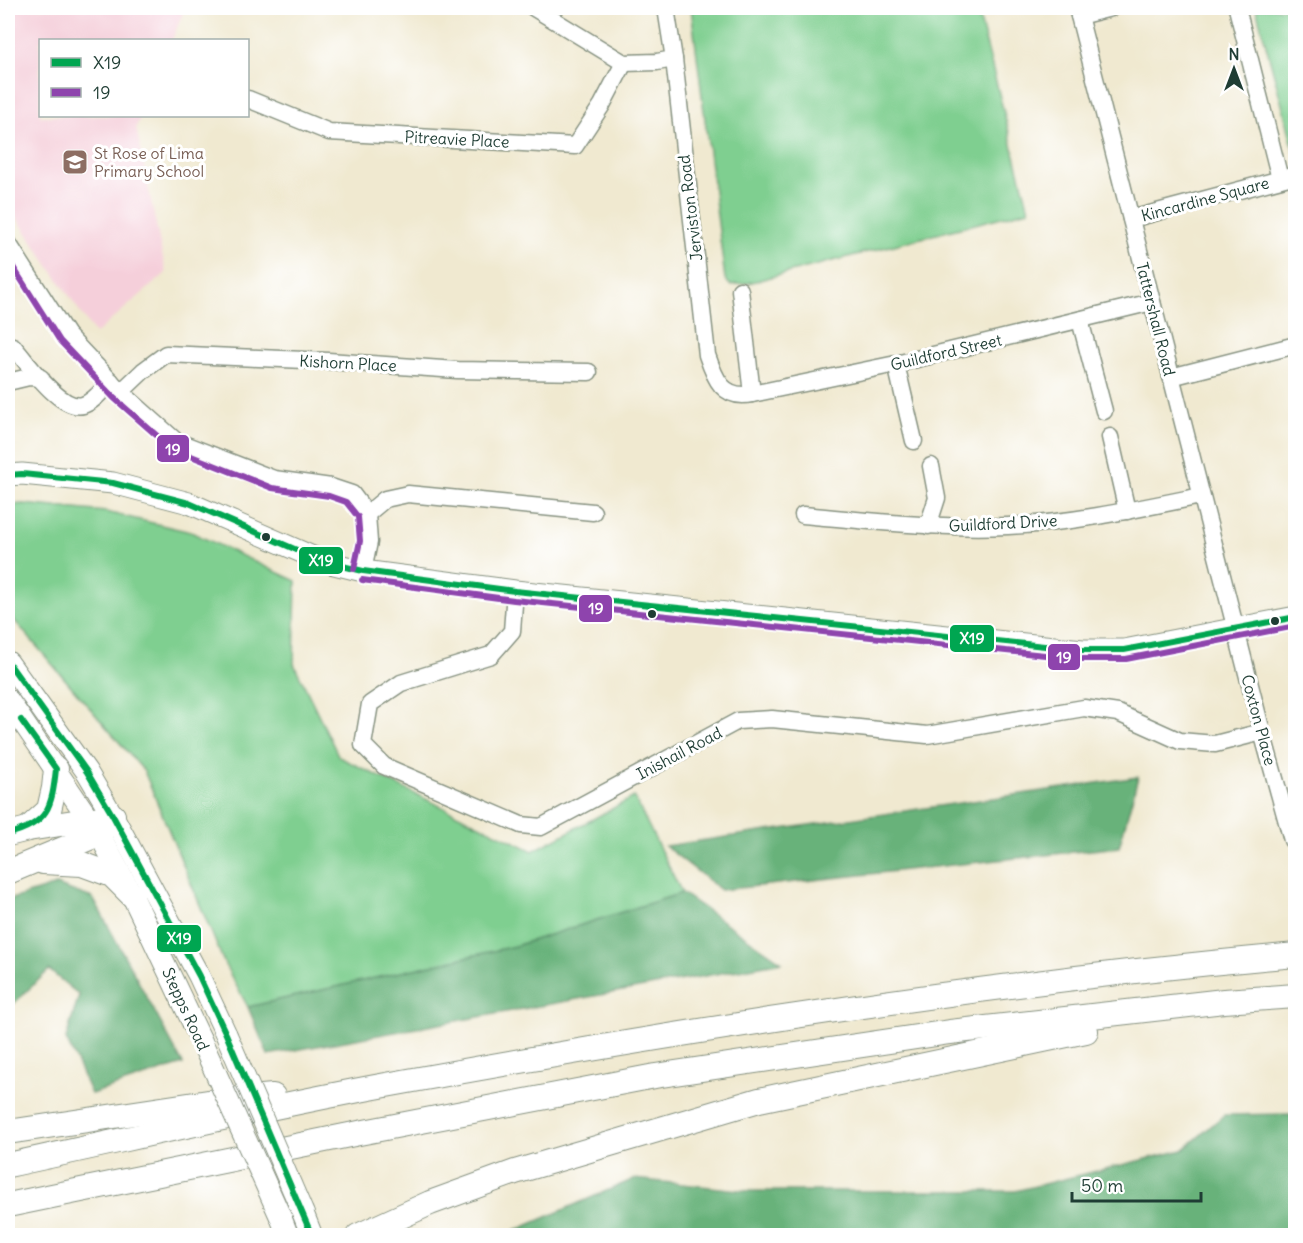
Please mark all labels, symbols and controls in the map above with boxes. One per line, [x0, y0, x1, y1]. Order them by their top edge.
legend [39, 39, 249, 117]
north arrow [1204, 39, 1264, 99]
text: N [1228, 44, 1240, 64]
text: X19 [93, 51, 121, 74]
text: 19 [93, 81, 111, 104]
street label: Pitreavie Place [404, 126, 510, 152]
place label: St Rose of Lima Primary School [94, 143, 204, 181]
school or university icon: St Rose of Lima Primary School [60, 147, 90, 177]
street label: Jerviston Road [674, 154, 706, 262]
street label: Kincardine Square [1139, 172, 1271, 226]
street label: Tattershall Road [1132, 260, 1180, 378]
street label: Guildford Street [888, 329, 1004, 375]
street label: Kishorn Place [299, 350, 397, 376]
line badge: 19 [156, 434, 190, 463]
text: 19 [165, 439, 181, 459]
street label: Guildford Drive [948, 510, 1058, 536]
unlabelled marker [260, 531, 272, 543]
line badge: X19 [298, 546, 344, 575]
text: X19 [308, 550, 334, 570]
line badge: 19 [578, 594, 613, 623]
text: 19 [588, 598, 604, 618]
unlabelled marker [646, 608, 658, 620]
unlabelled marker [1269, 615, 1281, 627]
line badge: X19 [949, 624, 995, 653]
text: X19 [959, 628, 985, 648]
line badge: 19 [1047, 643, 1081, 671]
text: 19 [1056, 647, 1072, 667]
street label: Coxton Place [1237, 672, 1281, 768]
street label: Inishail Road [633, 722, 725, 784]
line badge: X19 [156, 924, 202, 953]
text: X19 [166, 928, 192, 948]
street label: Stepps Road [158, 964, 214, 1054]
scale bar [1072, 1165, 1201, 1203]
text: 50 m [1081, 1174, 1123, 1197]

